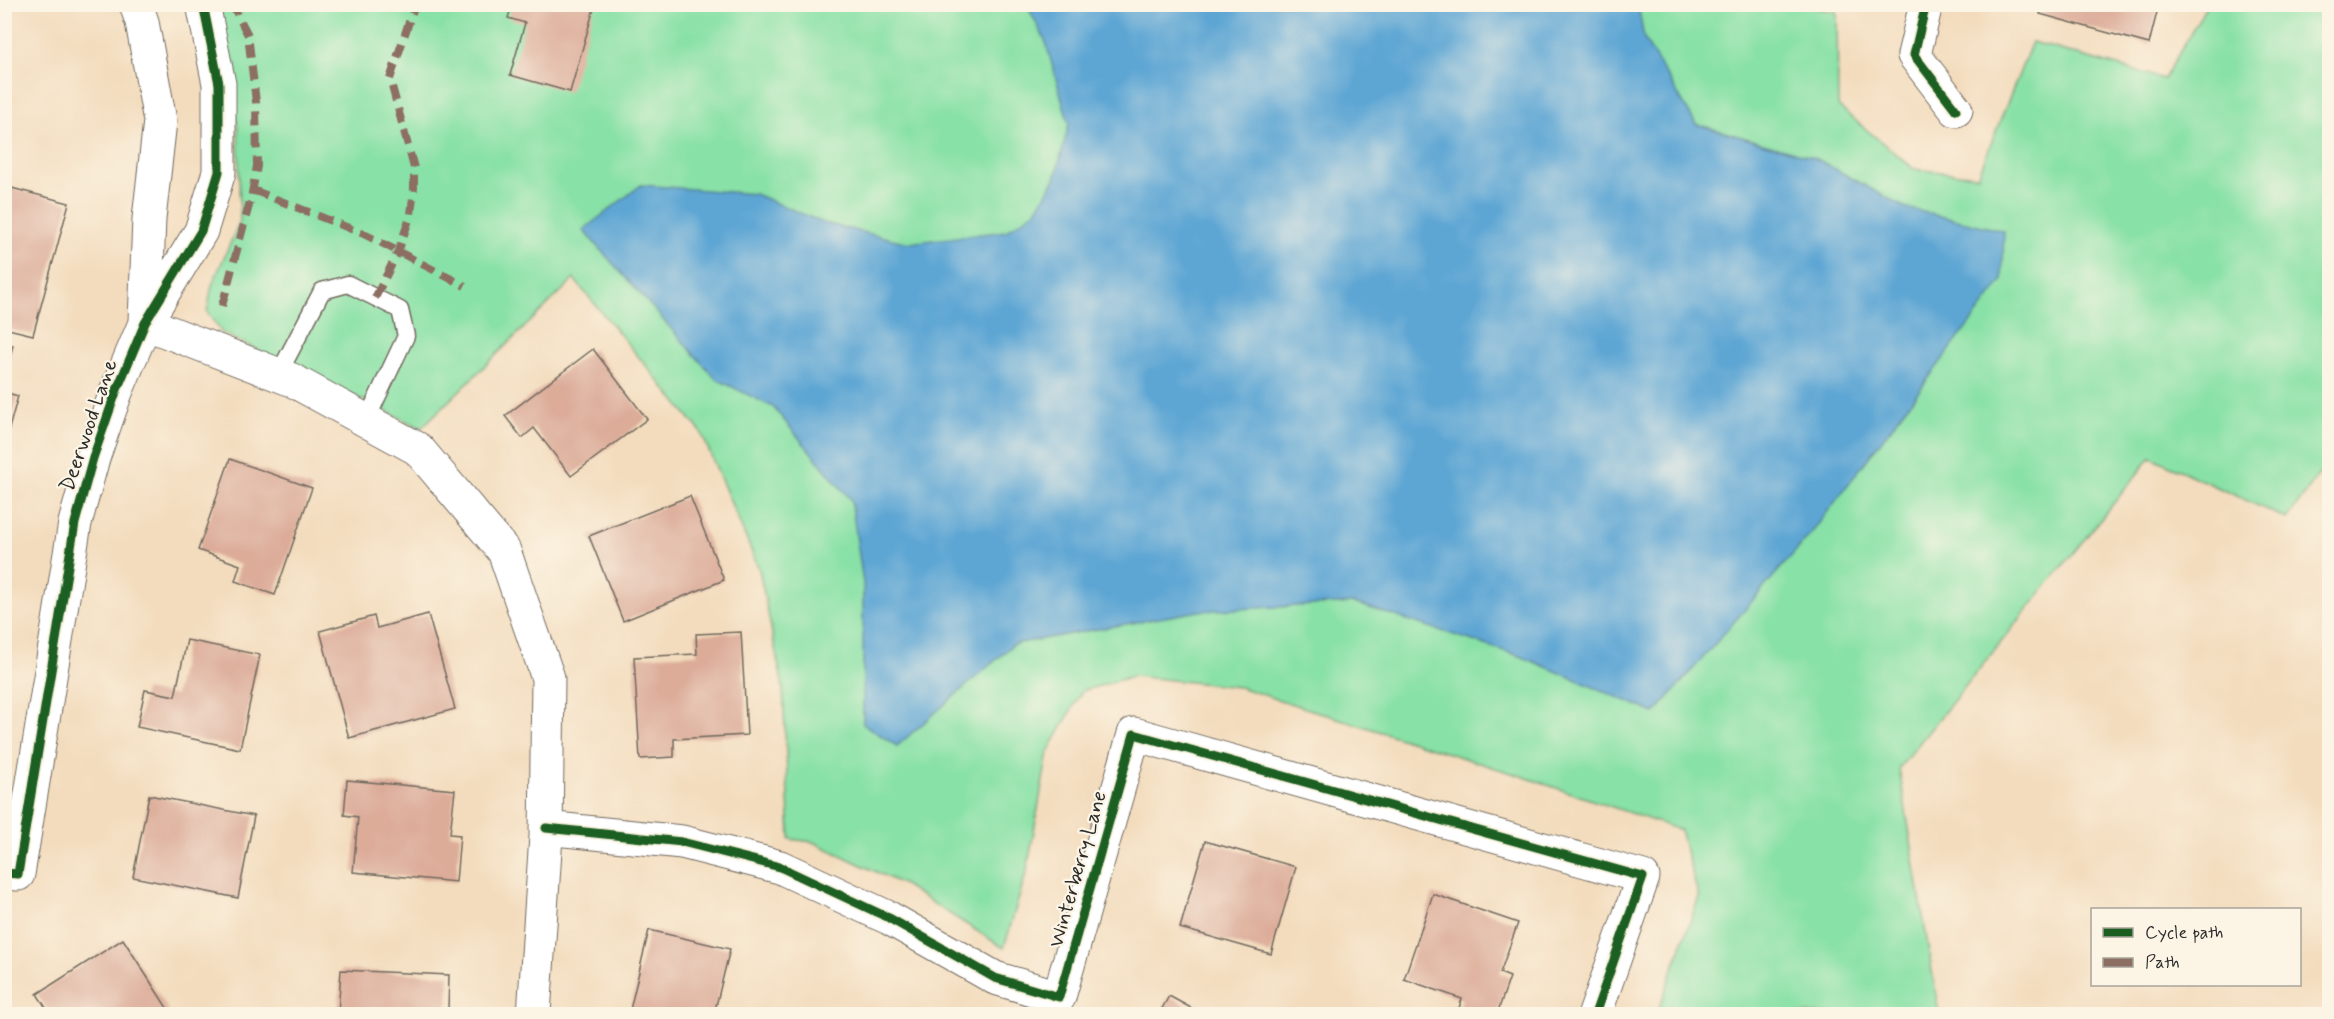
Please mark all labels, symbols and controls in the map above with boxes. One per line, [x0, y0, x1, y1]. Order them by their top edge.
street label: Deerwood Lane [53, 356, 125, 495]
street label: Winterberry Lane [1042, 788, 1114, 951]
legend [2091, 908, 2301, 986]
text: Cycle path [2145, 921, 2223, 945]
text: Path [2145, 951, 2180, 975]

